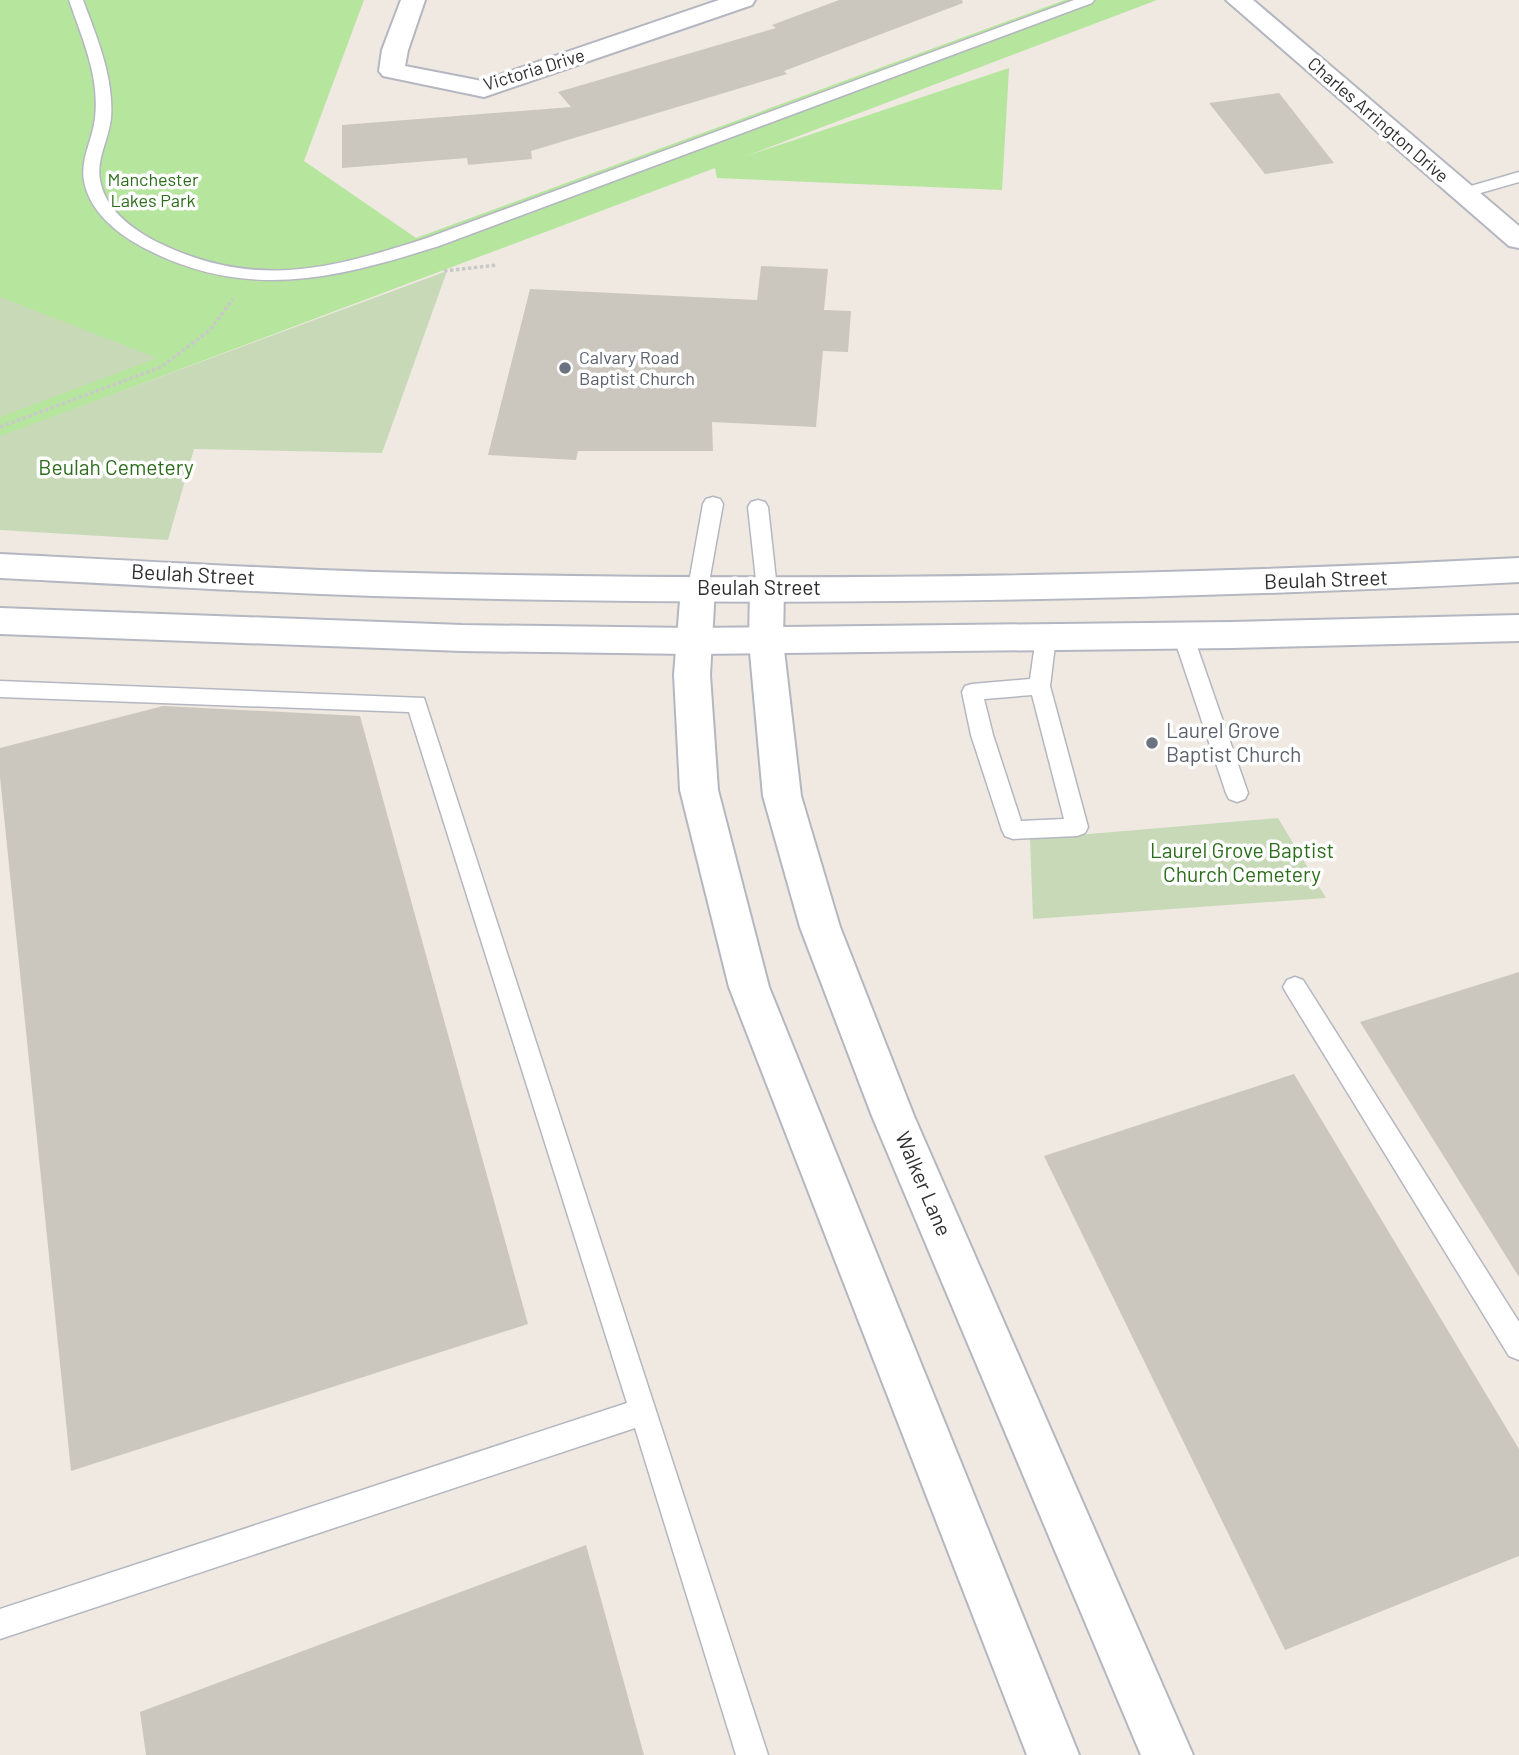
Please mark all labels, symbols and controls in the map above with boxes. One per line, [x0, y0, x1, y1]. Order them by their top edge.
street label: Victoria Drive [480, 43, 587, 95]
street label: Charles Arrington Drive [1304, 52, 1454, 186]
park label: Manchester Lakes Park [107, 168, 199, 211]
place label: Calvary Road Baptist Church [579, 346, 695, 389]
marker: Calvary Road Baptist Church [557, 360, 573, 376]
park label: Beulah Cemetery [38, 454, 194, 479]
street label: Beulah Street [130, 558, 256, 589]
street label: Beulah Street [1264, 564, 1388, 593]
street label: Beulah Street [697, 574, 821, 599]
place label: Laurel Grove Baptist Church [1166, 717, 1301, 766]
marker: Laurel Grove Baptist Church [1144, 735, 1160, 751]
park label: Laurel Grove Baptist Church Cemetery [1150, 837, 1334, 886]
street label: Walker Lane [891, 1127, 958, 1239]

